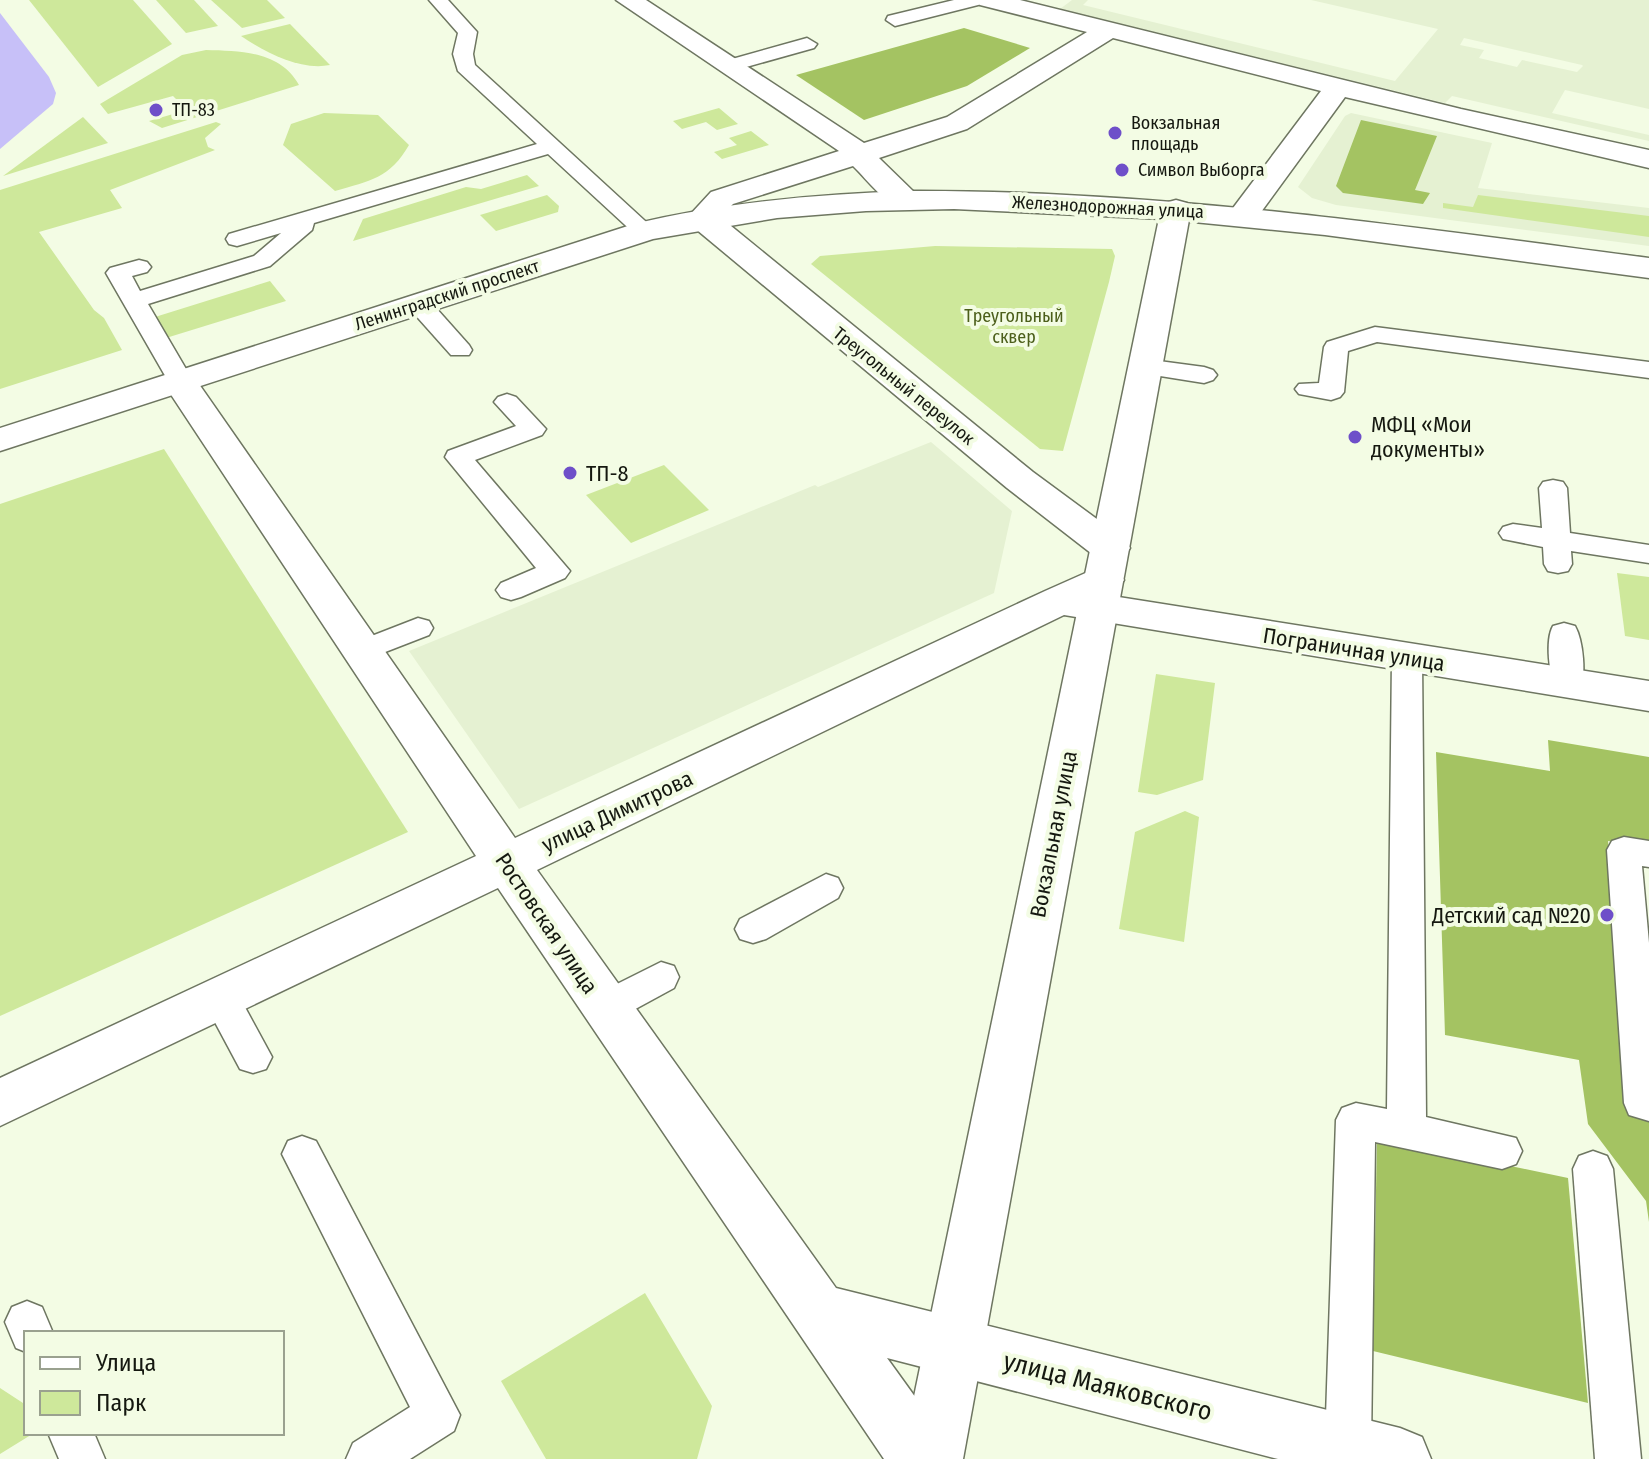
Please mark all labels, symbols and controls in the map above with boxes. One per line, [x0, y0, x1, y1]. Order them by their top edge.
place label: ТП-83 [172, 99, 215, 121]
marker: ТП-83 [147, 101, 165, 119]
place label: Вокзальная площадь [1131, 112, 1220, 155]
marker: Вокзальная площадь [1106, 124, 1124, 142]
place label: Символ Выборга [1138, 159, 1265, 181]
marker: Символ Выборга [1113, 161, 1131, 179]
street label: Железнодорожная улица [1012, 191, 1205, 223]
street label: Ленинградский проспект [352, 255, 543, 335]
park label: Треугольный сквер [964, 305, 1064, 348]
street label: Треугольный переулок [829, 322, 980, 450]
place label: МФЦ «Мои документы» [1371, 411, 1485, 463]
marker: МФЦ «Мои документы» [1346, 428, 1364, 446]
place label: ТП-8 [586, 460, 629, 487]
marker: ТП-8 [561, 464, 579, 482]
street label: Пограничная улица [1261, 622, 1447, 677]
street label: Вокзальная улица [1024, 748, 1083, 920]
street label: улица Димитрова [537, 765, 697, 858]
street label: Ростовская улица [489, 848, 604, 999]
place label: Детский сад №20 [1431, 902, 1591, 929]
marker: Детский сад №20 [1598, 906, 1616, 924]
legend [24, 1331, 284, 1435]
street label: улица Маяковского [1000, 1346, 1215, 1427]
text: Улица [95, 1349, 156, 1377]
text: Парк [96, 1389, 147, 1417]

